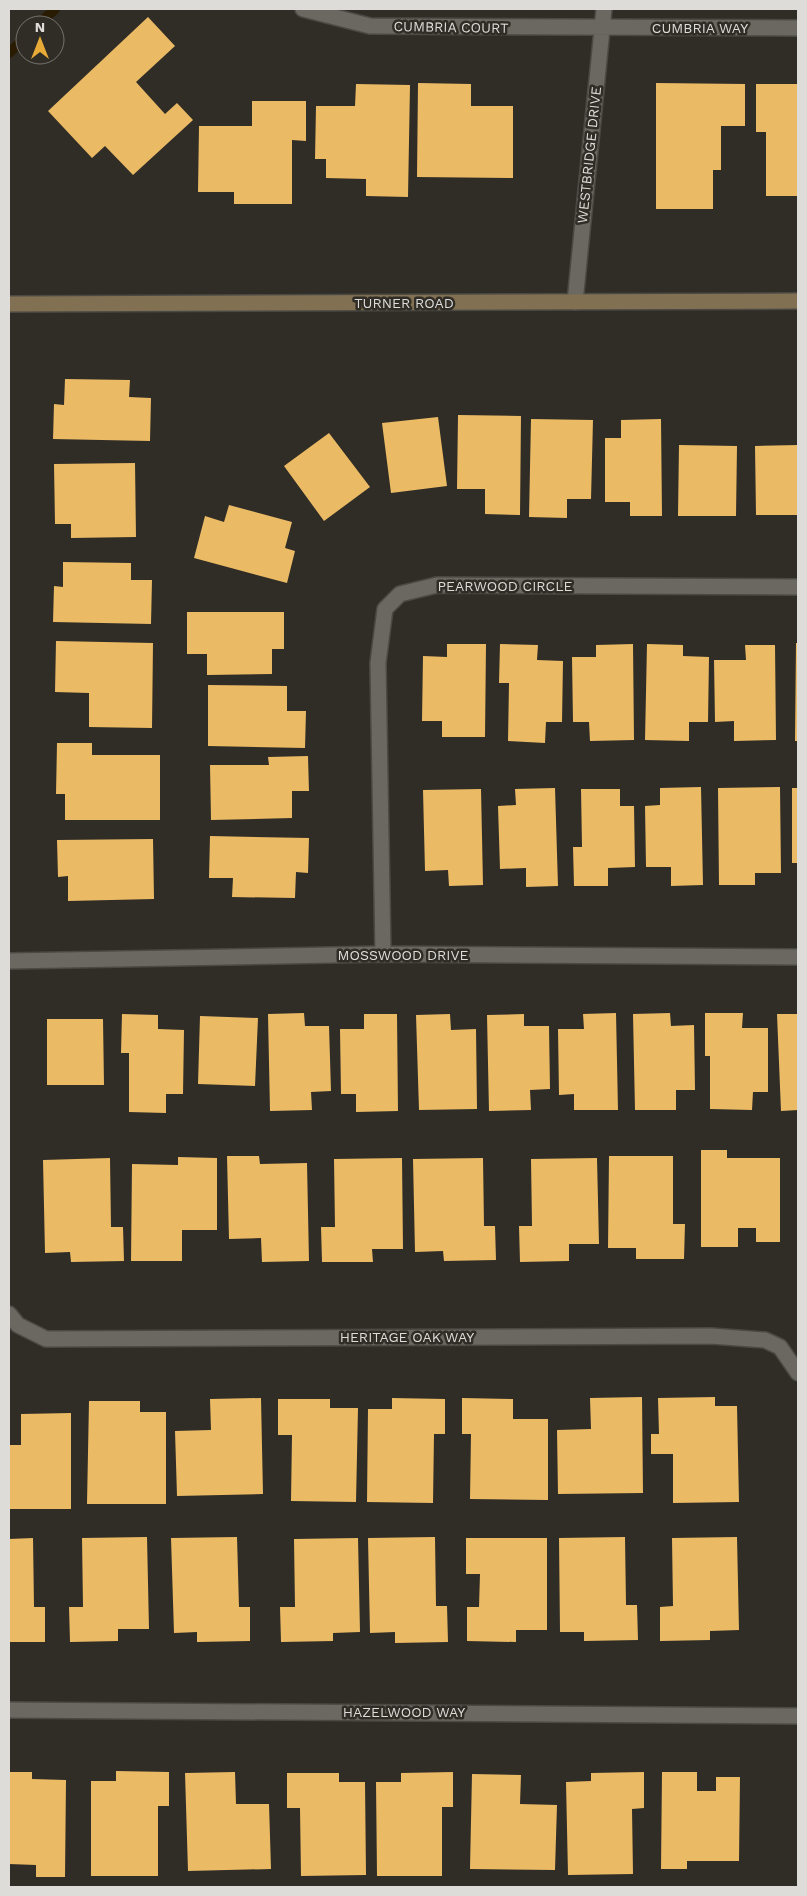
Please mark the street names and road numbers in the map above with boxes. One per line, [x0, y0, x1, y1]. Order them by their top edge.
street label: CUMBRIA COURT [393, 18, 509, 36]
street label: CUMBRIA WAY [652, 20, 748, 36]
street label: WESTBRIDGE DRIVE [574, 86, 604, 224]
street label: TURNER ROAD [354, 295, 454, 311]
street label: PEARWOOD CIRCLE [438, 578, 573, 594]
street label: MOSSWOOD DRIVE [338, 947, 469, 963]
street label: HERITAGE OAK WAY [340, 1329, 474, 1345]
street label: HAZELWOOD WAY [343, 1704, 465, 1720]

